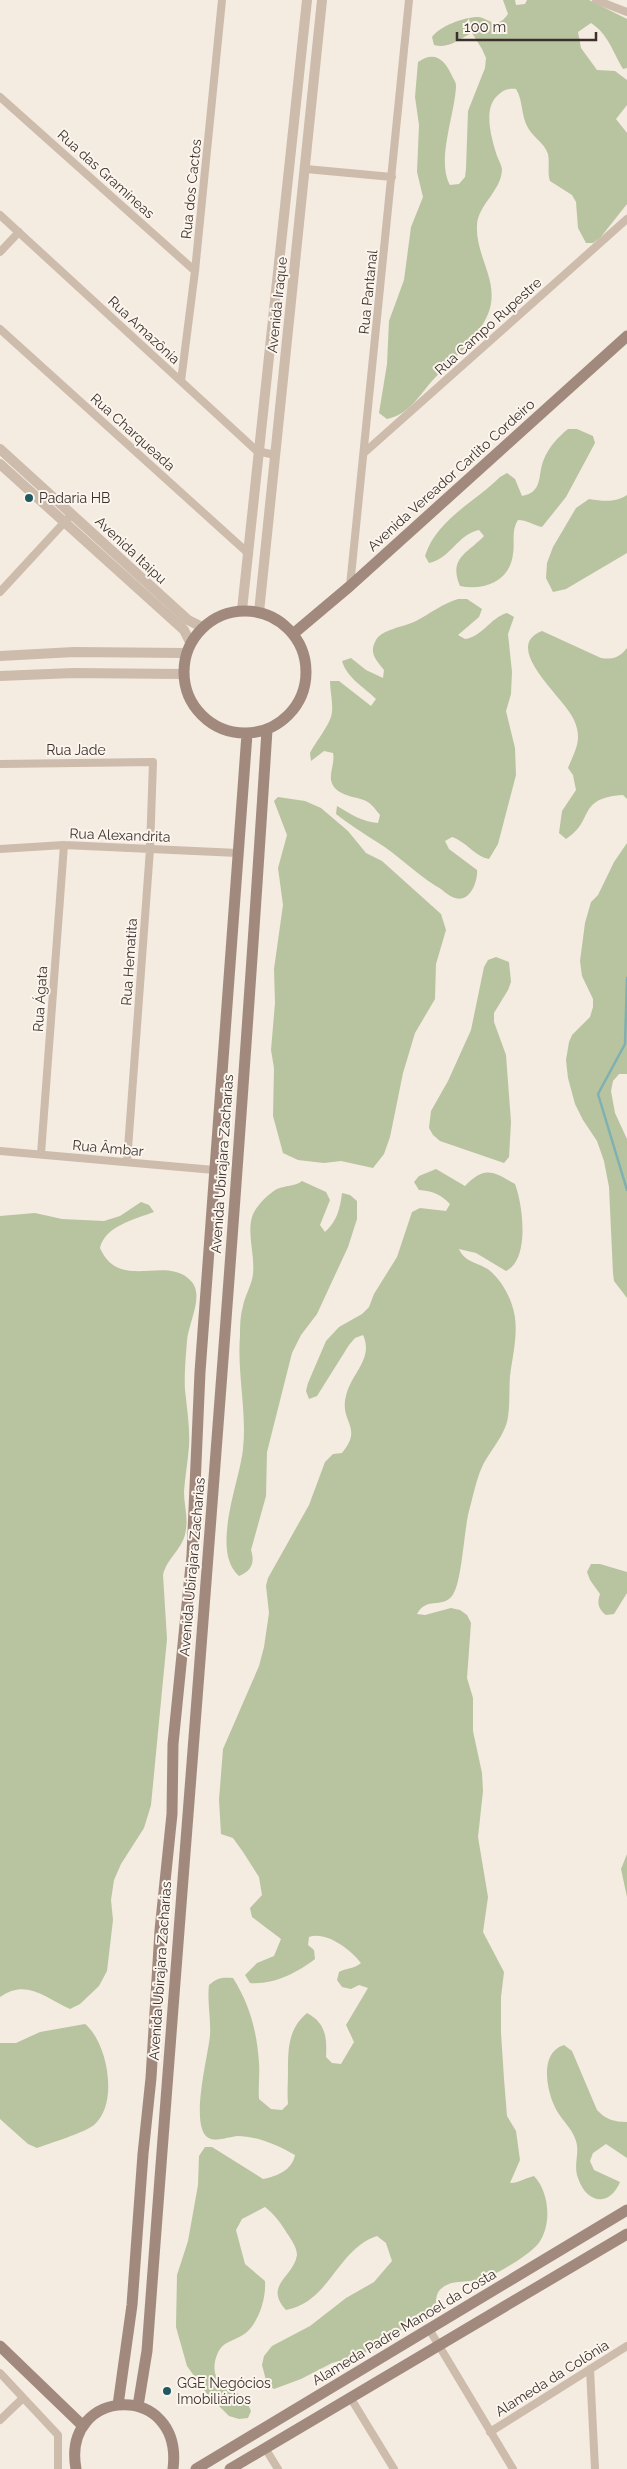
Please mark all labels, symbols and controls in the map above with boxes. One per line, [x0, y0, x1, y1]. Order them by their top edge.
scale bar [457, 10, 596, 42]
text: 100 m [464, 18, 506, 36]
street label: Rua das Gramíneas [54, 126, 158, 222]
street label: Rua dos Cactos [178, 138, 204, 240]
street label: Rua Pantanal [356, 249, 380, 335]
street label: Avenida Iraque [264, 256, 290, 354]
street label: Rua Campo Rupestre [431, 274, 545, 378]
street label: Rua Amazônia [105, 293, 183, 367]
street label: Rua Charqueada [88, 390, 178, 474]
street label: Avenida Vereador Carlito Cordeiro [364, 396, 538, 554]
place label: Padaria HB [39, 490, 110, 506]
marker: Padaria HB [23, 492, 35, 504]
street label: Avenida Itaipu [92, 513, 170, 587]
street label: Rua Jade [46, 742, 106, 758]
street label: Rua Alexandrita [69, 825, 171, 845]
street label: Rua Hematita [118, 918, 140, 1006]
street label: Rua Ágata [29, 965, 50, 1032]
street label: Avenida Ubirajara Zacharias [208, 1074, 236, 1254]
street label: Rua Âmbar [72, 1136, 145, 1159]
street label: Avenida Ubirajara Zacharias [176, 1477, 208, 1657]
street label: Avenida Ubirajara Zacharias [146, 1881, 174, 2061]
street label: Alameda Padre Manoel da Costa [309, 2266, 499, 2388]
street label: Alameda da Colônia [492, 2337, 612, 2419]
place label: GGE Negócios Imobiliários [177, 2375, 271, 2407]
marker: GGE Negócios Imobiliários [161, 2385, 173, 2397]

